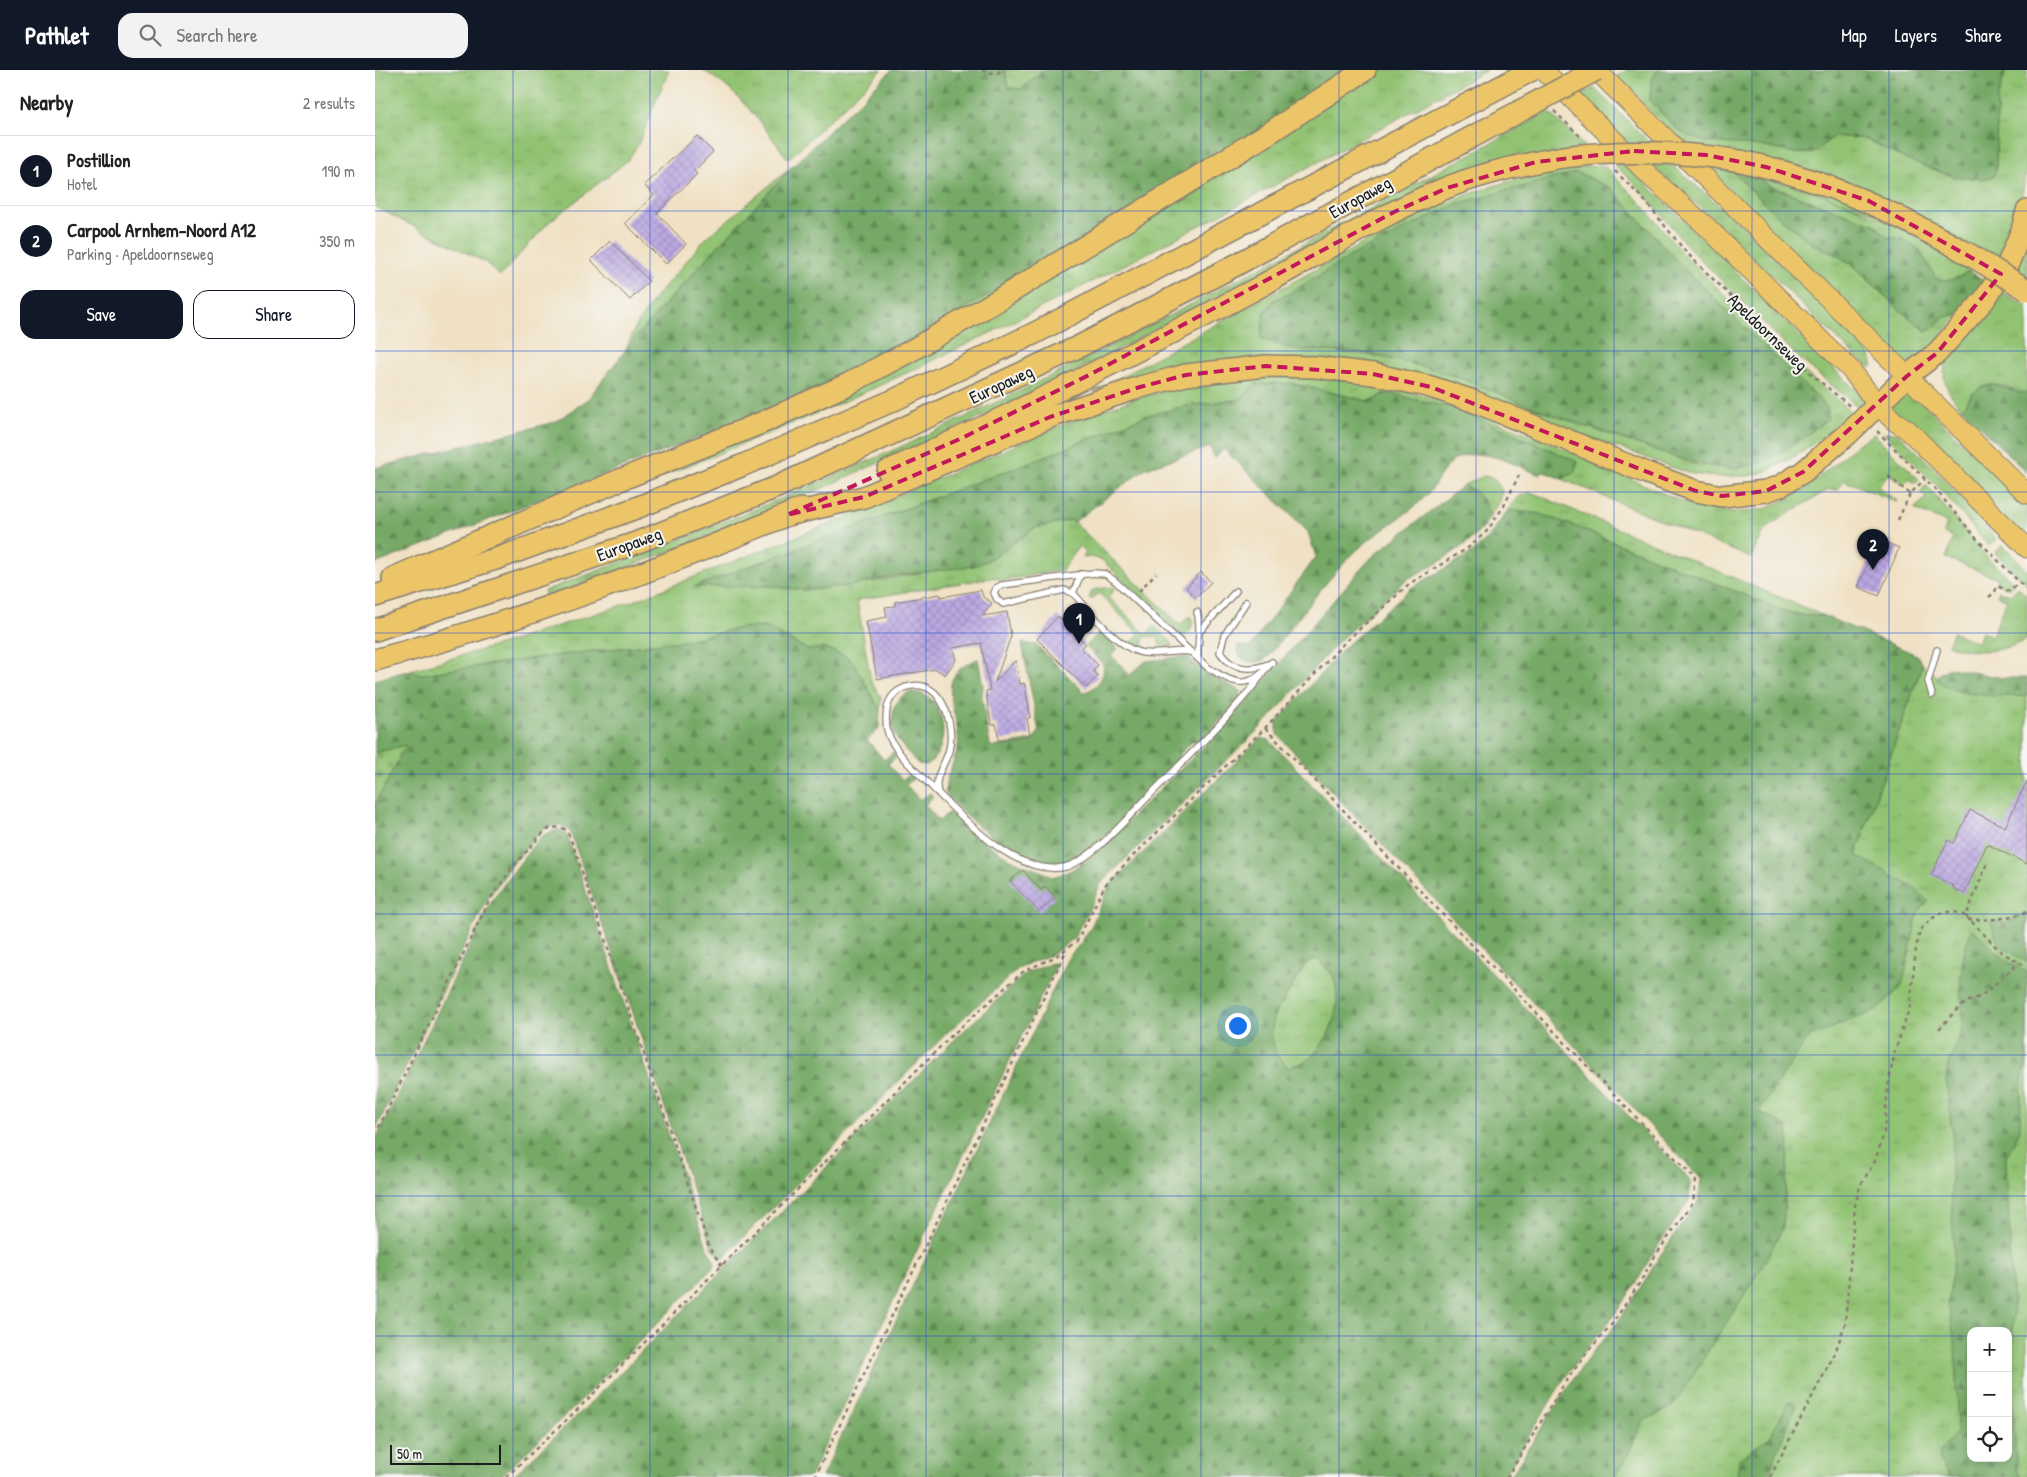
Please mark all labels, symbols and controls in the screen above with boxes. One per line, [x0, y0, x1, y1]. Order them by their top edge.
search box [118, 13, 468, 58]
text: Pathlet [25, 19, 88, 51]
icon: search [136, 21, 164, 49]
text: Search here [176, 22, 258, 48]
text: Map [1841, 23, 1867, 48]
text: Layers [1895, 23, 1937, 48]
text: Share [1965, 23, 2002, 48]
text: Nearby [20, 88, 73, 117]
text: 2 results [303, 92, 355, 114]
text: Postillion [67, 147, 131, 173]
text: 1 [33, 160, 39, 182]
text: 190 m [322, 160, 355, 182]
street label: Europaweg [1324, 170, 1396, 224]
text: Hotel [67, 173, 97, 195]
text: Carpool Arnhem-Noord A12 [67, 217, 256, 243]
text: 2 [32, 230, 40, 252]
text: 350 m [319, 230, 355, 252]
text: Parking · Apeldoornseweg [67, 243, 214, 265]
street label: Apeldoornseweg [1722, 287, 1814, 377]
button: Save [20, 290, 183, 339]
button: Share [193, 290, 355, 339]
street label: Europaweg [965, 358, 1037, 410]
street label: Europaweg [593, 521, 665, 567]
pin: 2 [1857, 529, 1889, 570]
pin: 1 [1063, 603, 1095, 644]
your location [1225, 1013, 1251, 1039]
map controls [1967, 1327, 2012, 1462]
button: + [1967, 1327, 2012, 1372]
button: − [1967, 1372, 2012, 1417]
button: locate [1967, 1417, 2012, 1462]
scale bar [390, 1442, 501, 1465]
text: 50 m [397, 1444, 422, 1463]

